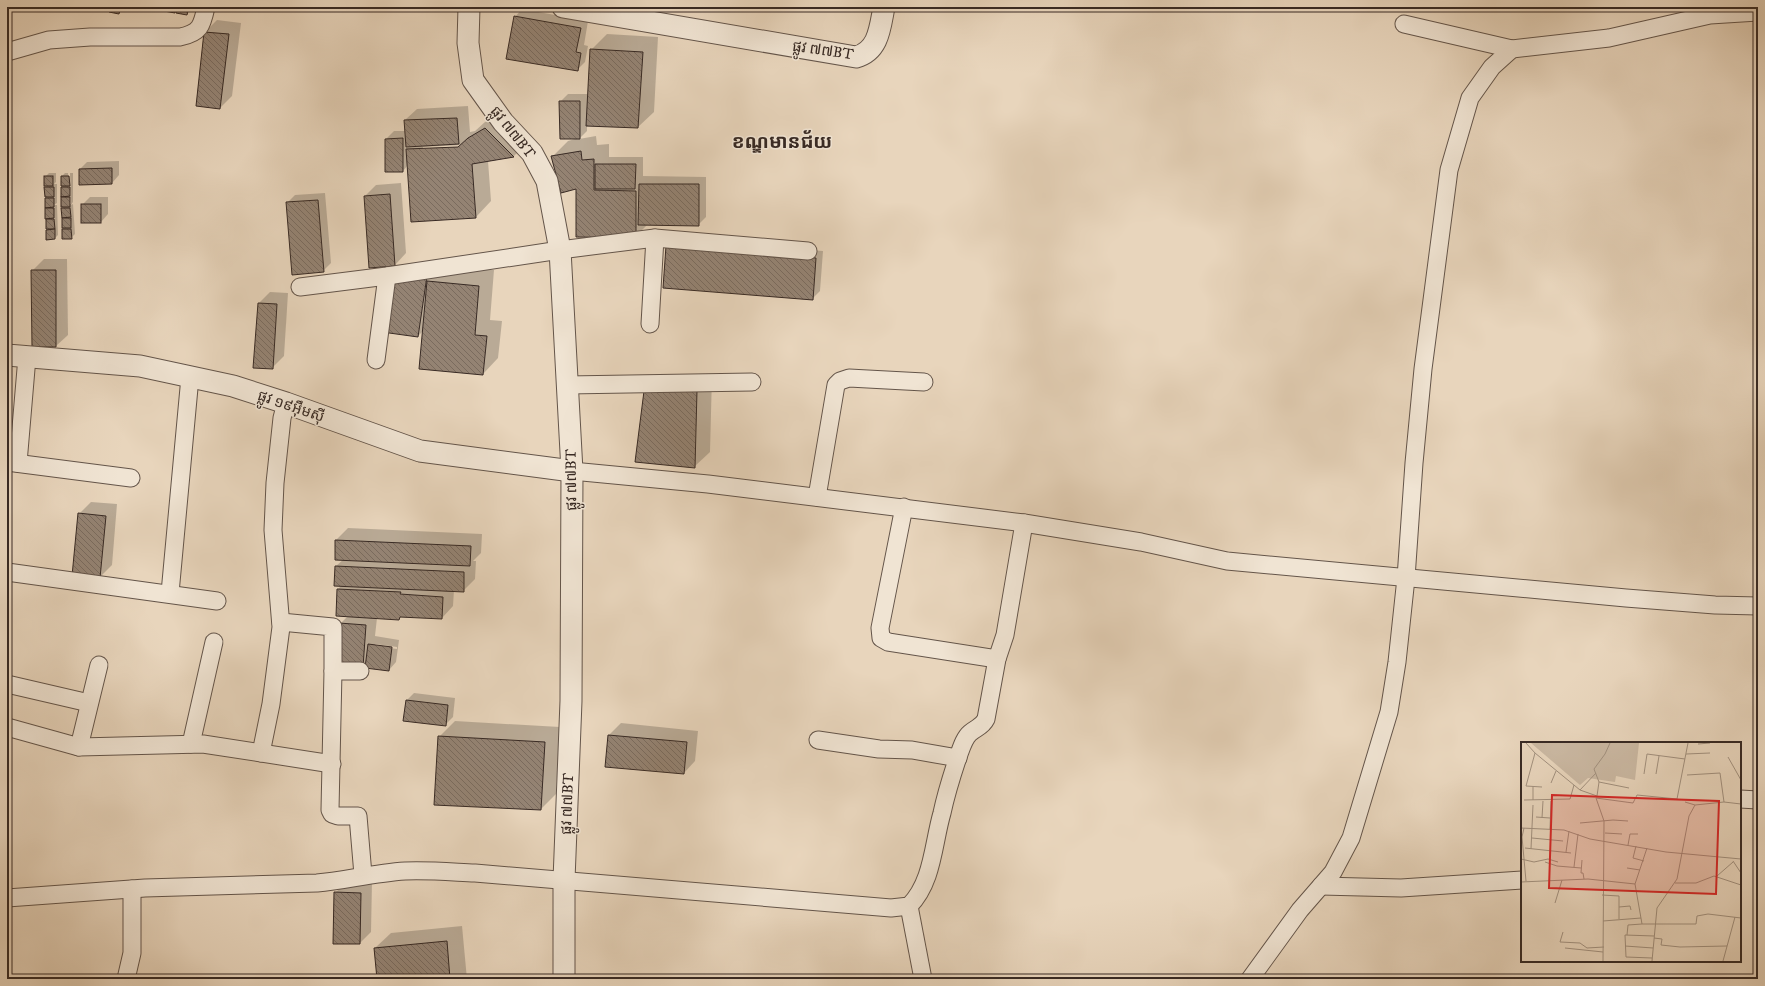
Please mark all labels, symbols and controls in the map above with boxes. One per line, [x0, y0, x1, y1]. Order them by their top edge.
street label: ផ្លូវ ៧៧BT [790, 37, 856, 68]
street label: ផ្លូវ ៧៧BT [483, 102, 540, 165]
district label: ខណ្ឌមានជ័យ [732, 130, 832, 154]
street label: ផ្លូវ ១៩អ៊ឹមស៊ី [254, 386, 327, 430]
street label: ផ្លូវ ៧៧BT [561, 448, 585, 511]
inset map [1521, 742, 1741, 962]
street label: ផ្លូវ ៧៧BT [557, 772, 582, 835]

